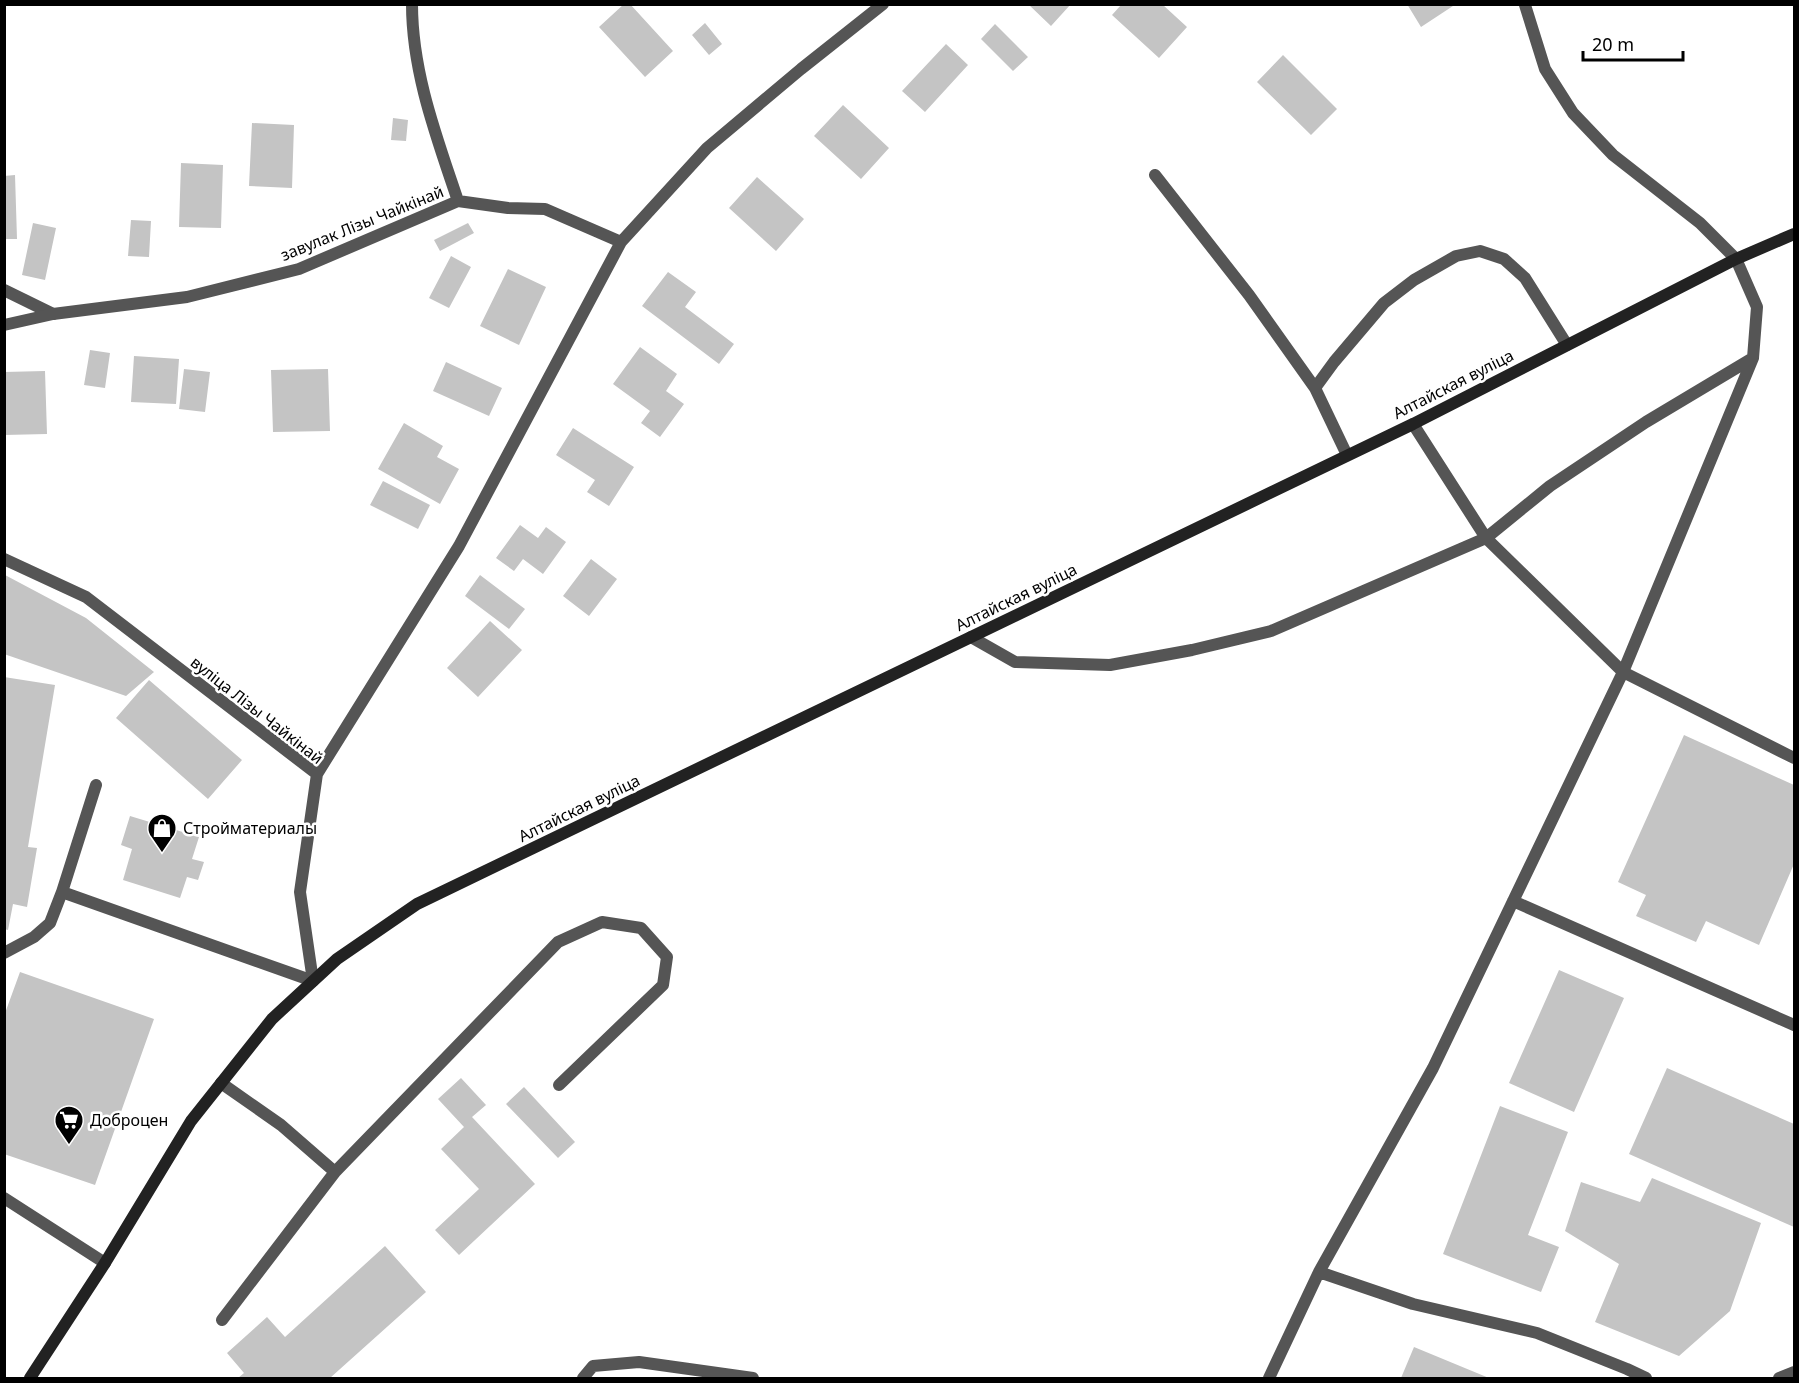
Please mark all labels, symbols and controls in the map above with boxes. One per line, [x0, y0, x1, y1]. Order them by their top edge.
scale bar [1583, 24, 1684, 62]
text: 20 m [1592, 32, 1634, 56]
street label: завулак Лізы Чайкінай [277, 180, 447, 266]
street label: Алтайская вуліца [1389, 344, 1517, 424]
street label: Алтайская вуліца [952, 558, 1080, 636]
street label: вуліца Лізы Чайкінай [186, 651, 328, 769]
street label: Алтайская вуліца [515, 769, 643, 847]
shop icon: Стройматериалы [146, 812, 178, 854]
place label: Стройматериалы [183, 817, 317, 839]
supermarket icon: Доброцен [53, 1104, 85, 1146]
place label: Доброцен [90, 1109, 168, 1131]

